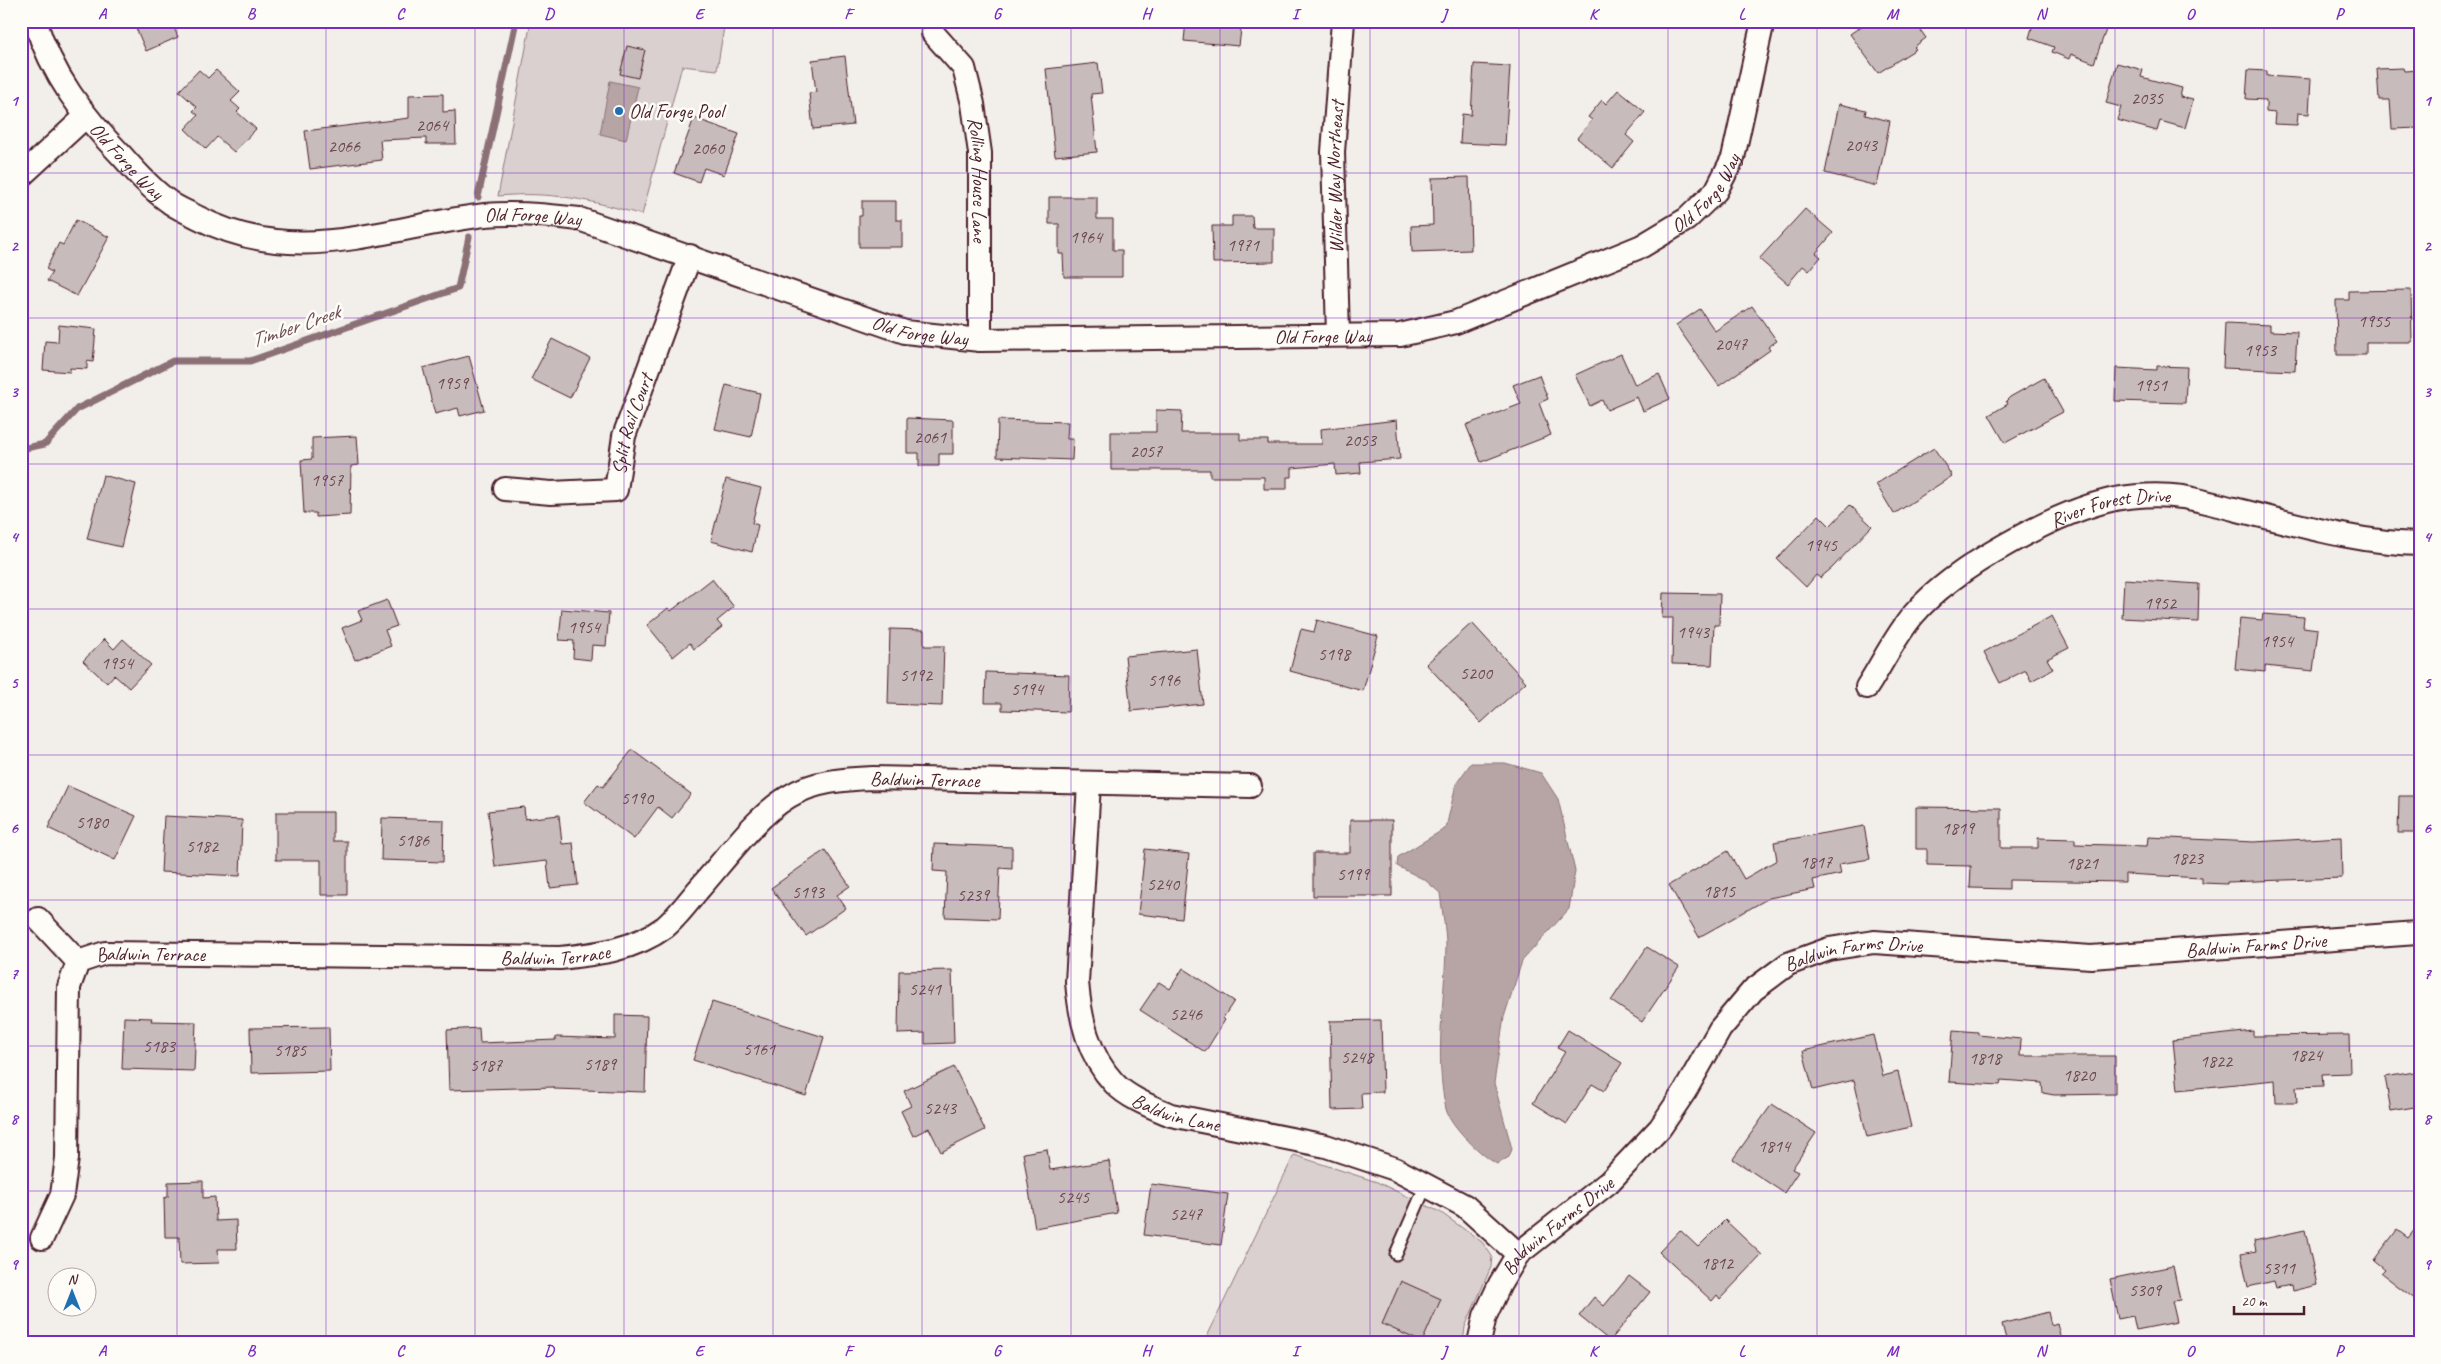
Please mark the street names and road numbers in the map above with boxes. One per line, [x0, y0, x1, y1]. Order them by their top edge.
street label: Wilder Way Northeast [1320, 97, 1350, 254]
street label: Rolling House Lane [963, 116, 993, 244]
street label: Old Forge Way [84, 117, 170, 206]
street label: Old Forge Way [1666, 148, 1746, 238]
street label: Old Forge Way [483, 201, 584, 232]
street label: Old Forge Way [869, 309, 970, 351]
street label: Old Forge Way [1274, 323, 1373, 349]
street label: Split Rail Court [606, 367, 659, 476]
street label: River Forest Drive [2046, 483, 2172, 533]
street label: Baldwin Terrace [870, 765, 981, 793]
street label: Baldwin Farms Drive [2185, 927, 2329, 962]
street label: Baldwin Farms Drive [1781, 929, 1925, 977]
street label: Baldwin Terrace [500, 938, 613, 971]
street label: Baldwin Terrace [92, 940, 207, 968]
street label: Baldwin Lane [1128, 1087, 1223, 1137]
street label: Baldwin Farms Drive [1496, 1170, 1620, 1280]

